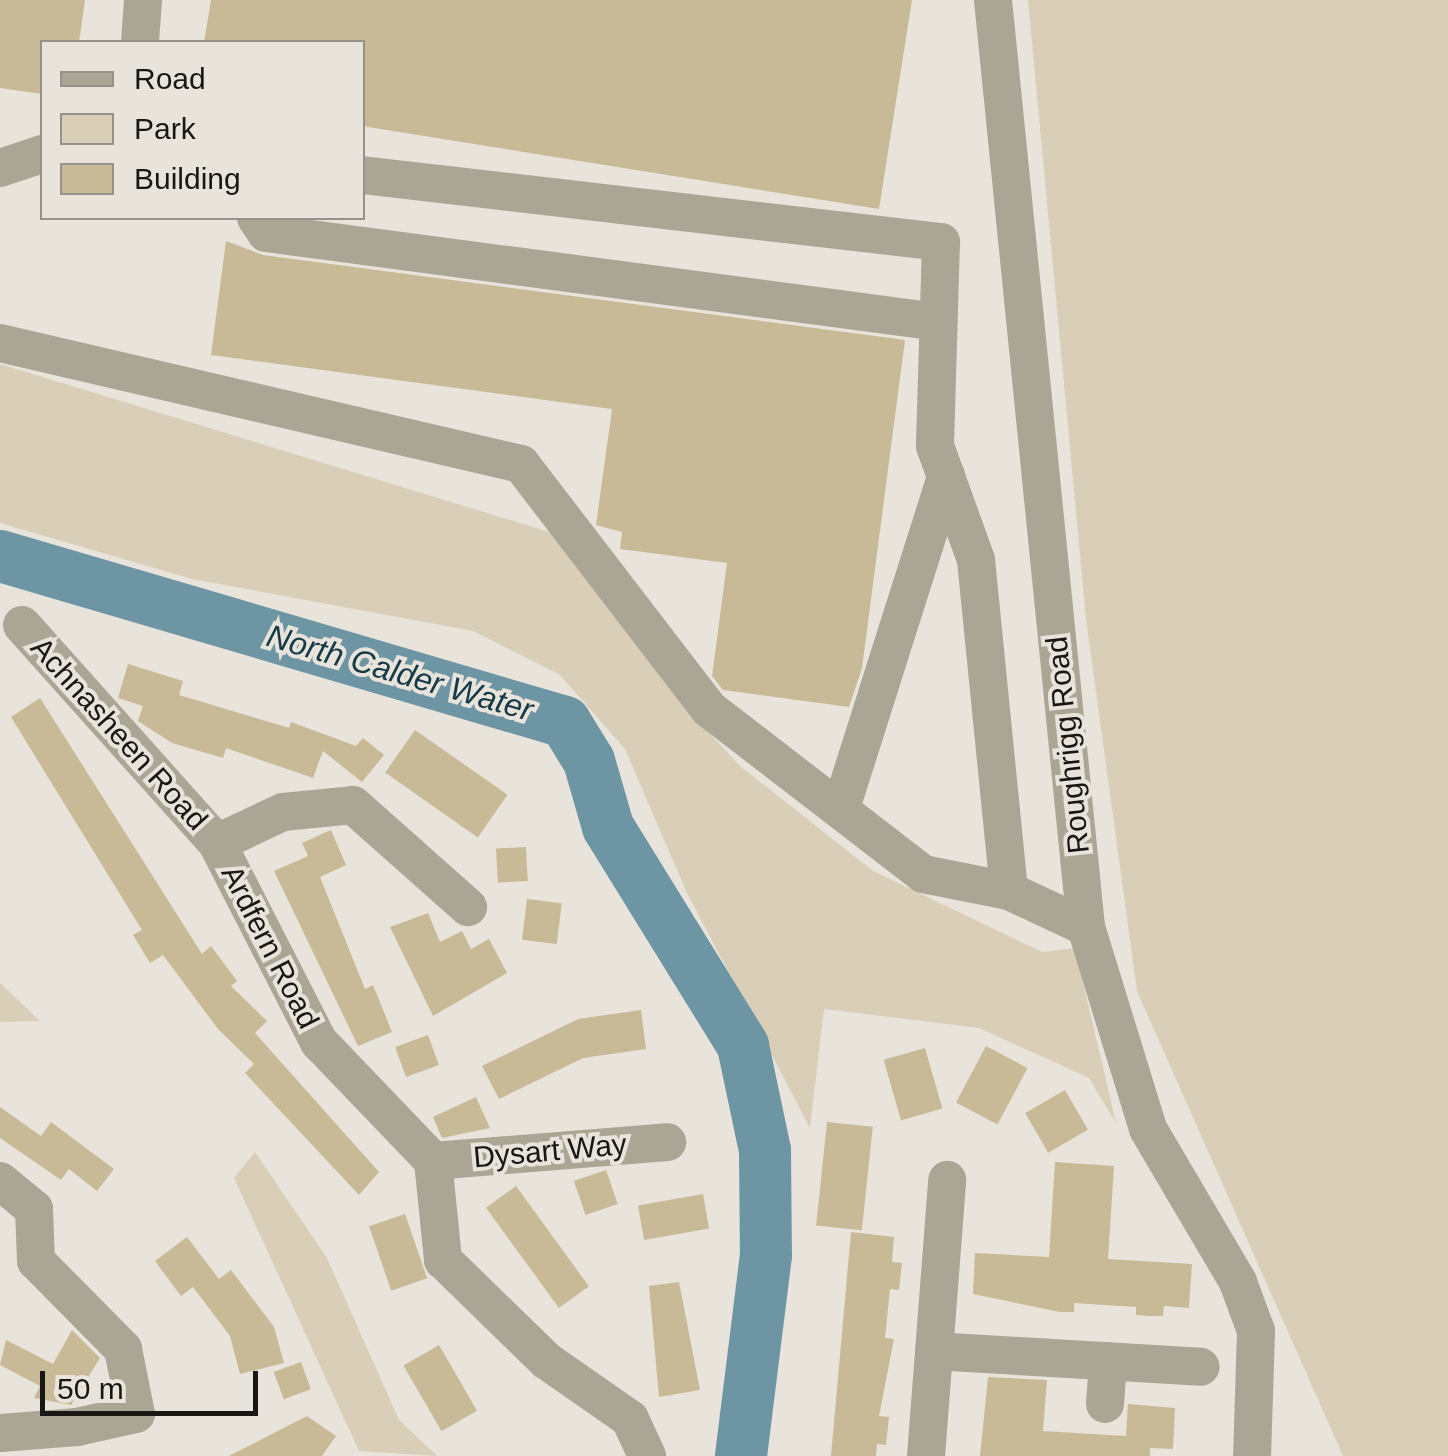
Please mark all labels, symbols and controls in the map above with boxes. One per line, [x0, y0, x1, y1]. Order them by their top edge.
legend [40, 40, 365, 220]
text: Road [134, 62, 206, 95]
text: Park [134, 112, 196, 145]
text: Building [134, 162, 241, 195]
water label: North Calder Water [263, 617, 537, 729]
street label: Achnasheen Road [23, 630, 215, 838]
street label: Roughrigg Road [1039, 634, 1097, 856]
street label: Ardfern Road [213, 859, 327, 1035]
street label: Dysart Way [472, 1126, 628, 1176]
scale bar [45, 1351, 262, 1413]
text: 50 m [57, 1372, 124, 1405]

